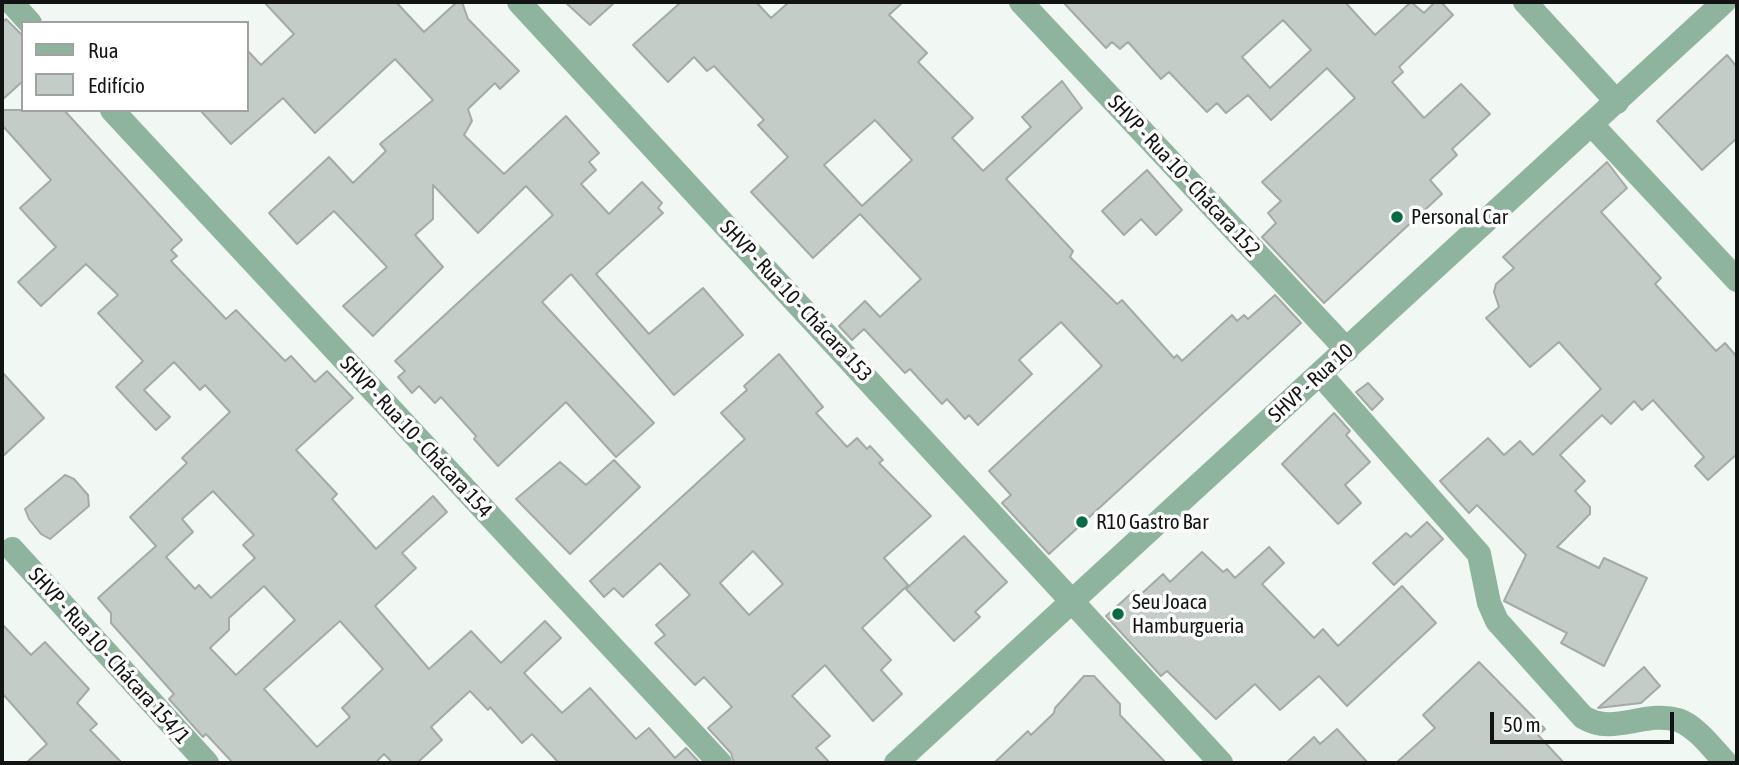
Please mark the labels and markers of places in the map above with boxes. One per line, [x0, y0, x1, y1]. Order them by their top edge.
place label: Personal Car [1411, 204, 1508, 230]
marker: Personal Car [1389, 209, 1405, 225]
place label: R10 Gastro Bar [1096, 509, 1208, 535]
marker: R10 Gastro Bar [1074, 514, 1090, 530]
place label: Seu Joaca Hamburgueria [1132, 589, 1244, 639]
marker: Seu Joaca Hamburgueria [1110, 606, 1126, 622]

